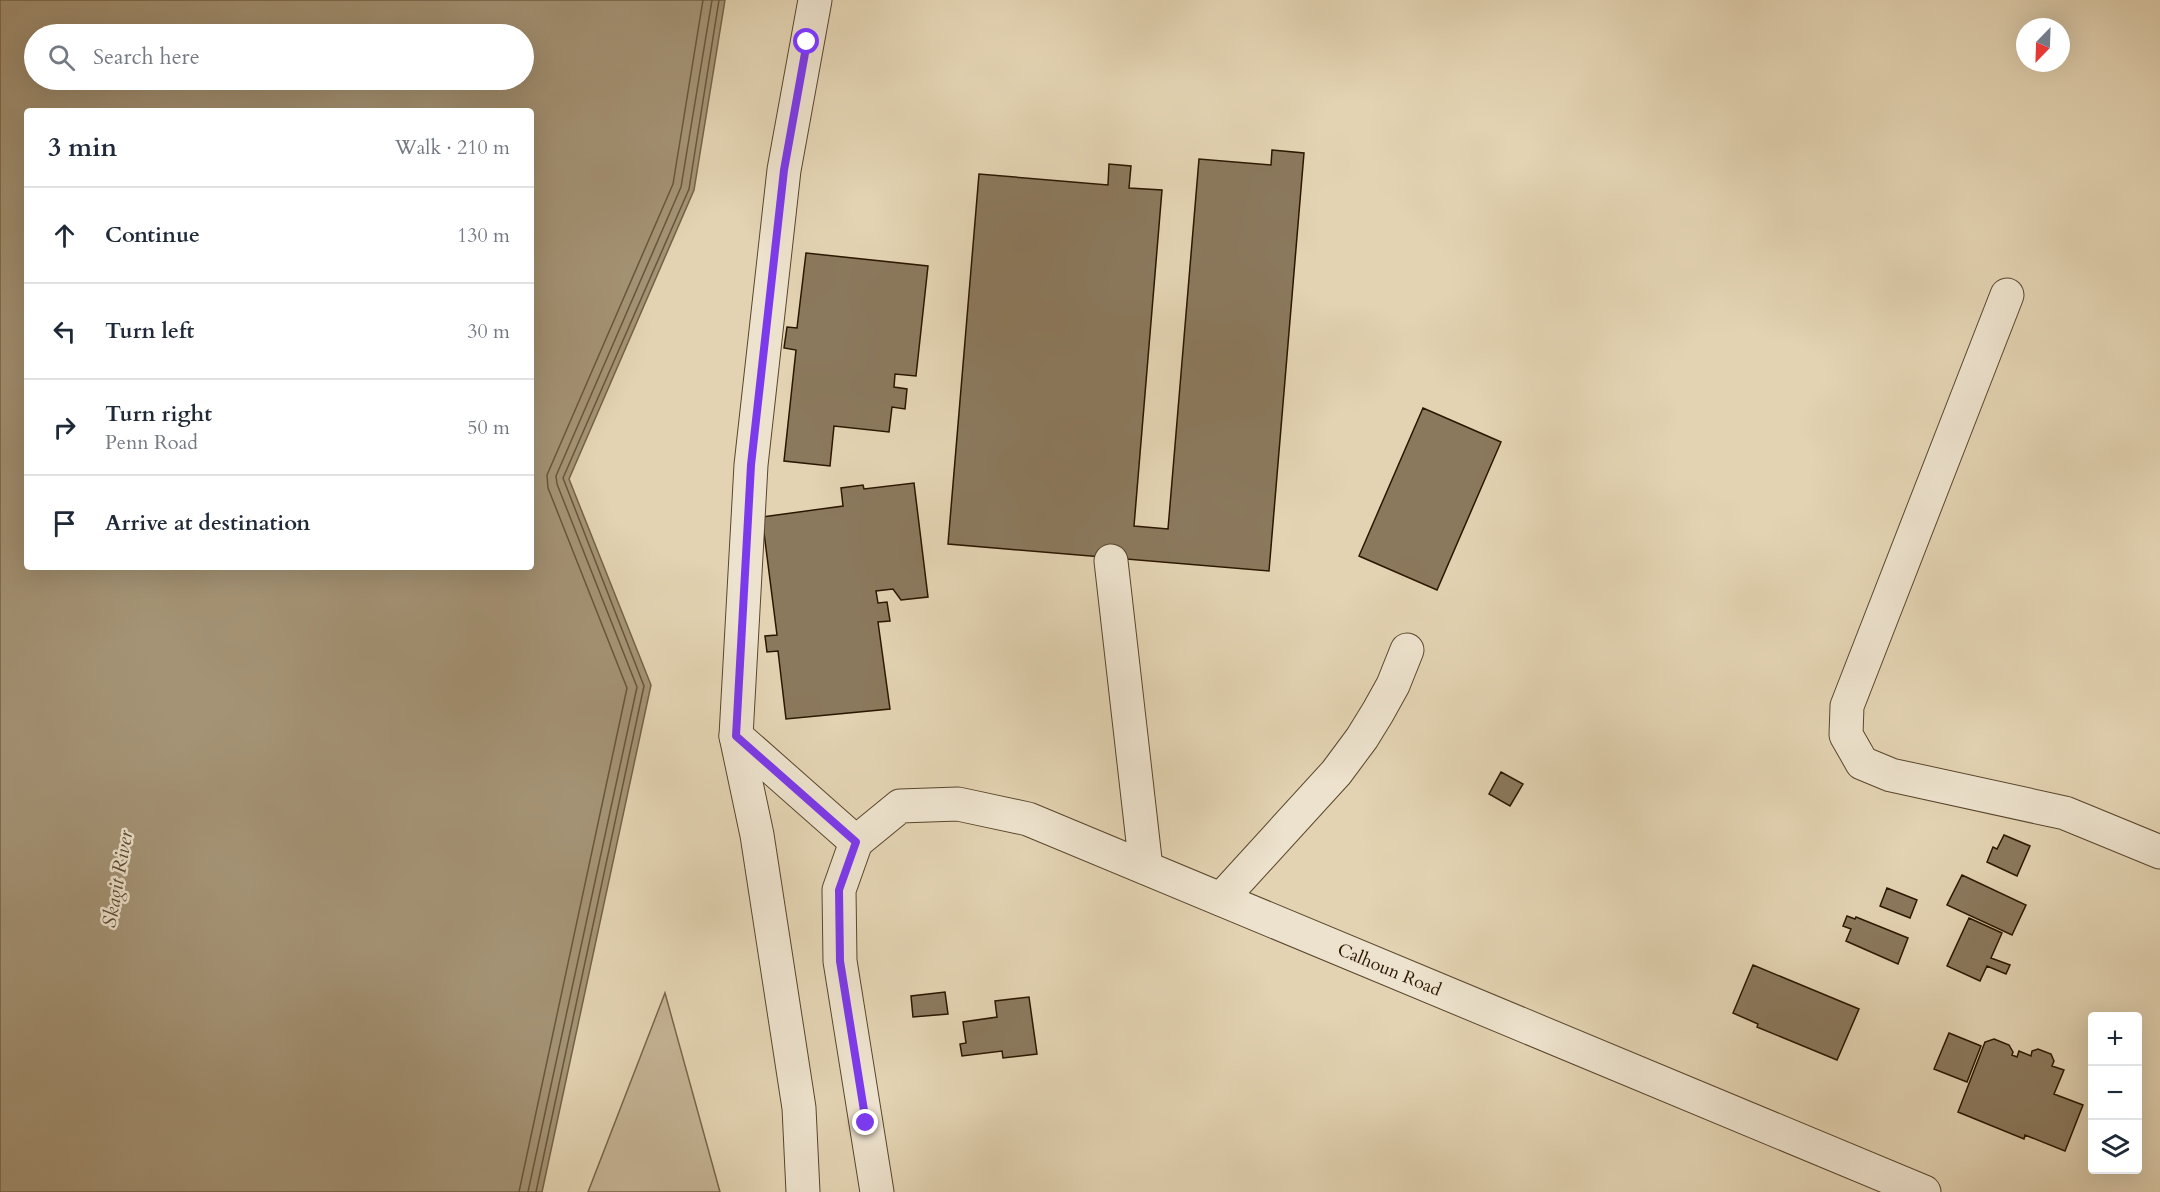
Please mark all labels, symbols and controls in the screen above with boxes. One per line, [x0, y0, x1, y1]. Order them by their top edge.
north arrow [2016, 18, 2070, 72]
search box [24, 24, 534, 90]
route start [793, 28, 819, 54]
icon: search [45, 41, 78, 74]
text: Search here [93, 42, 200, 72]
text: 3 min [48, 130, 117, 165]
text: Walk · 210 m [395, 134, 510, 161]
icon: ahead [48, 219, 81, 252]
text: Continue [105, 220, 200, 250]
text: 130 m [457, 222, 510, 249]
icon: left [48, 315, 81, 348]
text: Turn left [105, 316, 194, 346]
text: 30 m [467, 318, 510, 345]
text: Turn right [105, 399, 212, 429]
icon: right [48, 411, 81, 444]
text: 50 m [467, 414, 510, 441]
text: Penn Road [105, 429, 198, 456]
icon: arrive [48, 507, 81, 540]
text: Arrive at destination [105, 508, 310, 538]
water label: Skagit River [96, 827, 140, 930]
street label: Calhoun Road [1334, 937, 1445, 1003]
map controls [2088, 1012, 2142, 1174]
button: + [2088, 1012, 2142, 1066]
button: − [2088, 1066, 2142, 1120]
route end [852, 1109, 878, 1135]
button: layers [2088, 1120, 2142, 1174]

